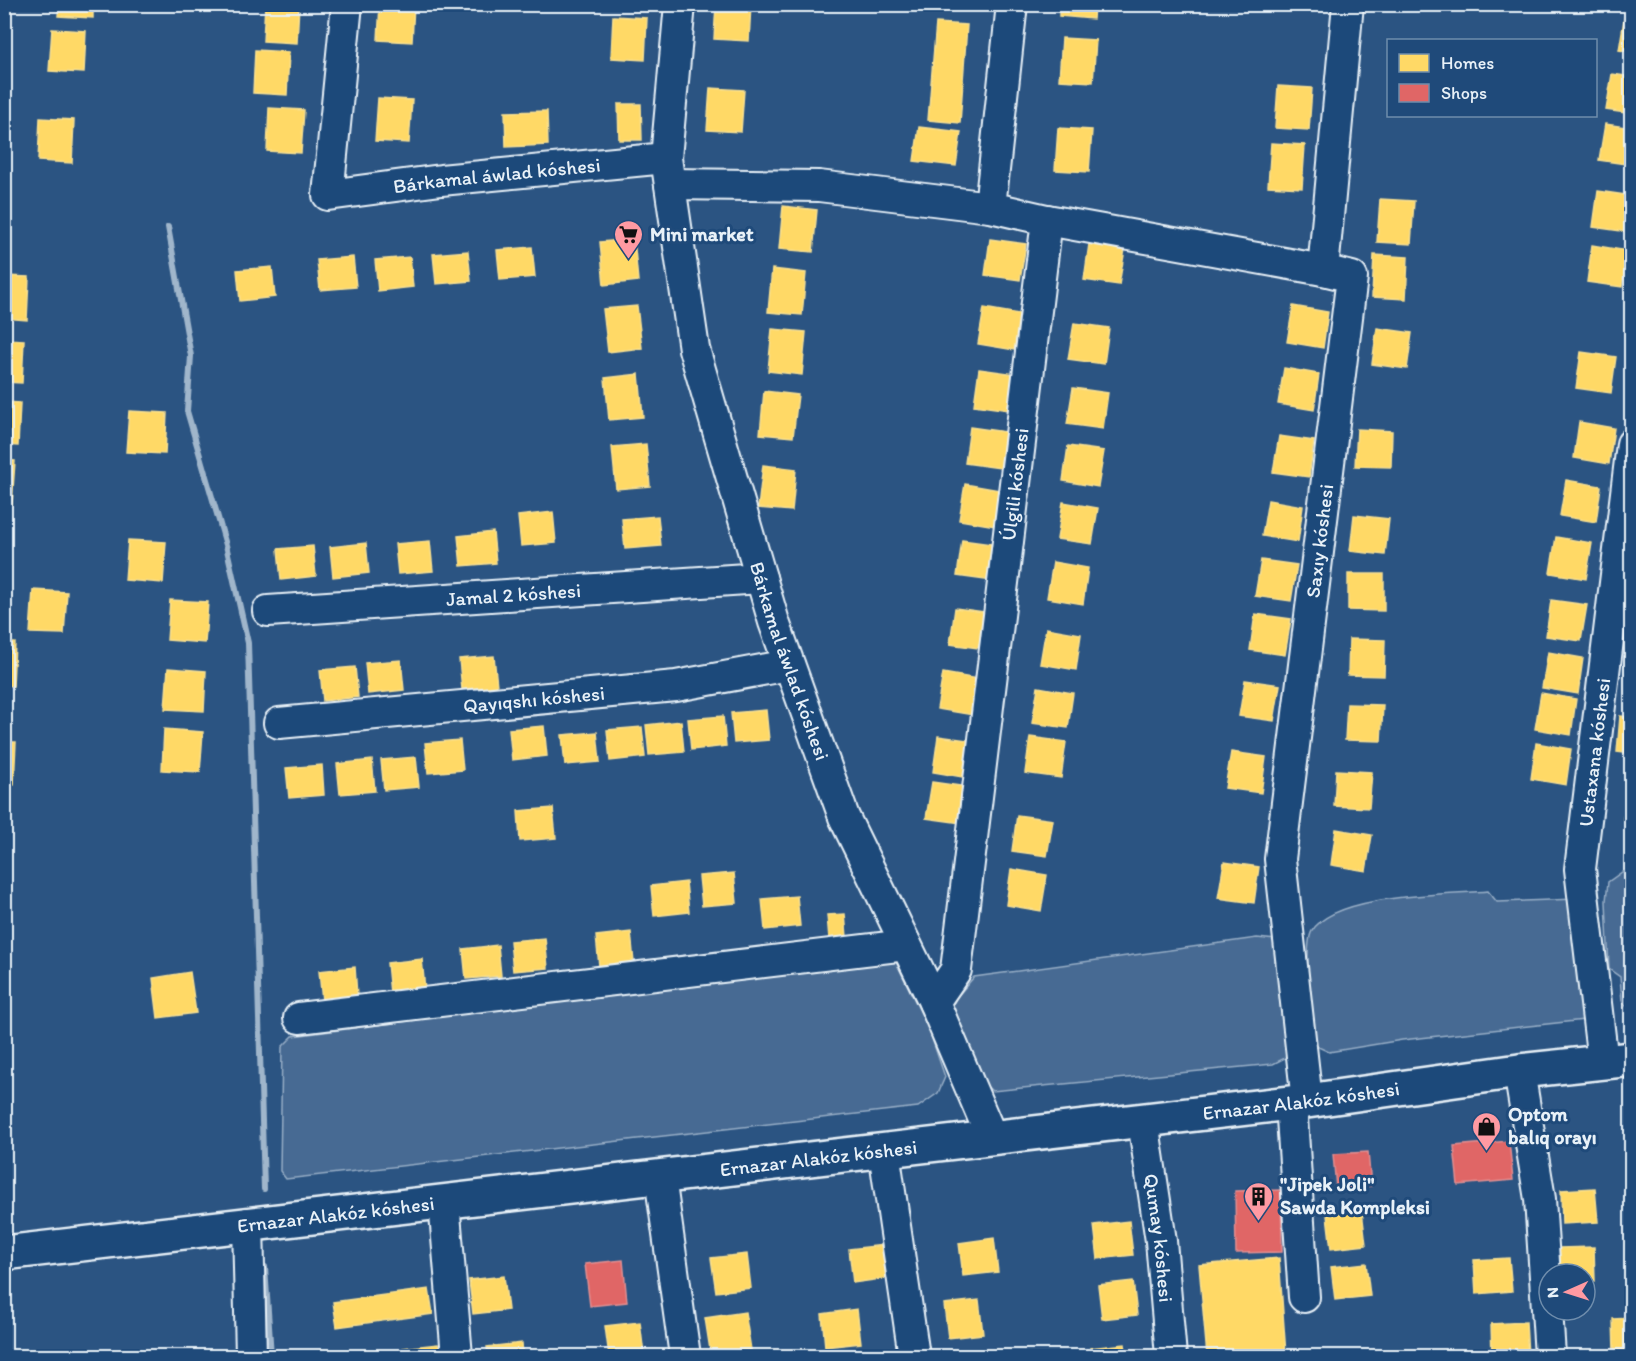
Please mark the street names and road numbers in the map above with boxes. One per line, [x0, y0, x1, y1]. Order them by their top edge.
street label: Bárkamal áwlad kóshesi [392, 152, 602, 198]
street label: Úlgili kóshesi [996, 427, 1034, 542]
street label: Saxıy kóshesi [1300, 483, 1338, 599]
street label: Bárkamal áwlad kóshesi [745, 559, 835, 763]
street label: Jamal 2 kóshesi [445, 578, 582, 611]
street label: Ustaxana kóshesi [1573, 676, 1615, 828]
street label: Qayıqshı kóshesi [462, 681, 606, 718]
street label: Ernazar Alakóz kóshesi [1201, 1076, 1401, 1125]
street label: Ernazar Alakóz kóshesi [719, 1135, 918, 1181]
street label: Qumay kóshesi [1139, 1172, 1178, 1303]
street label: Ernazar Alakóz kóshesi [236, 1191, 436, 1238]

